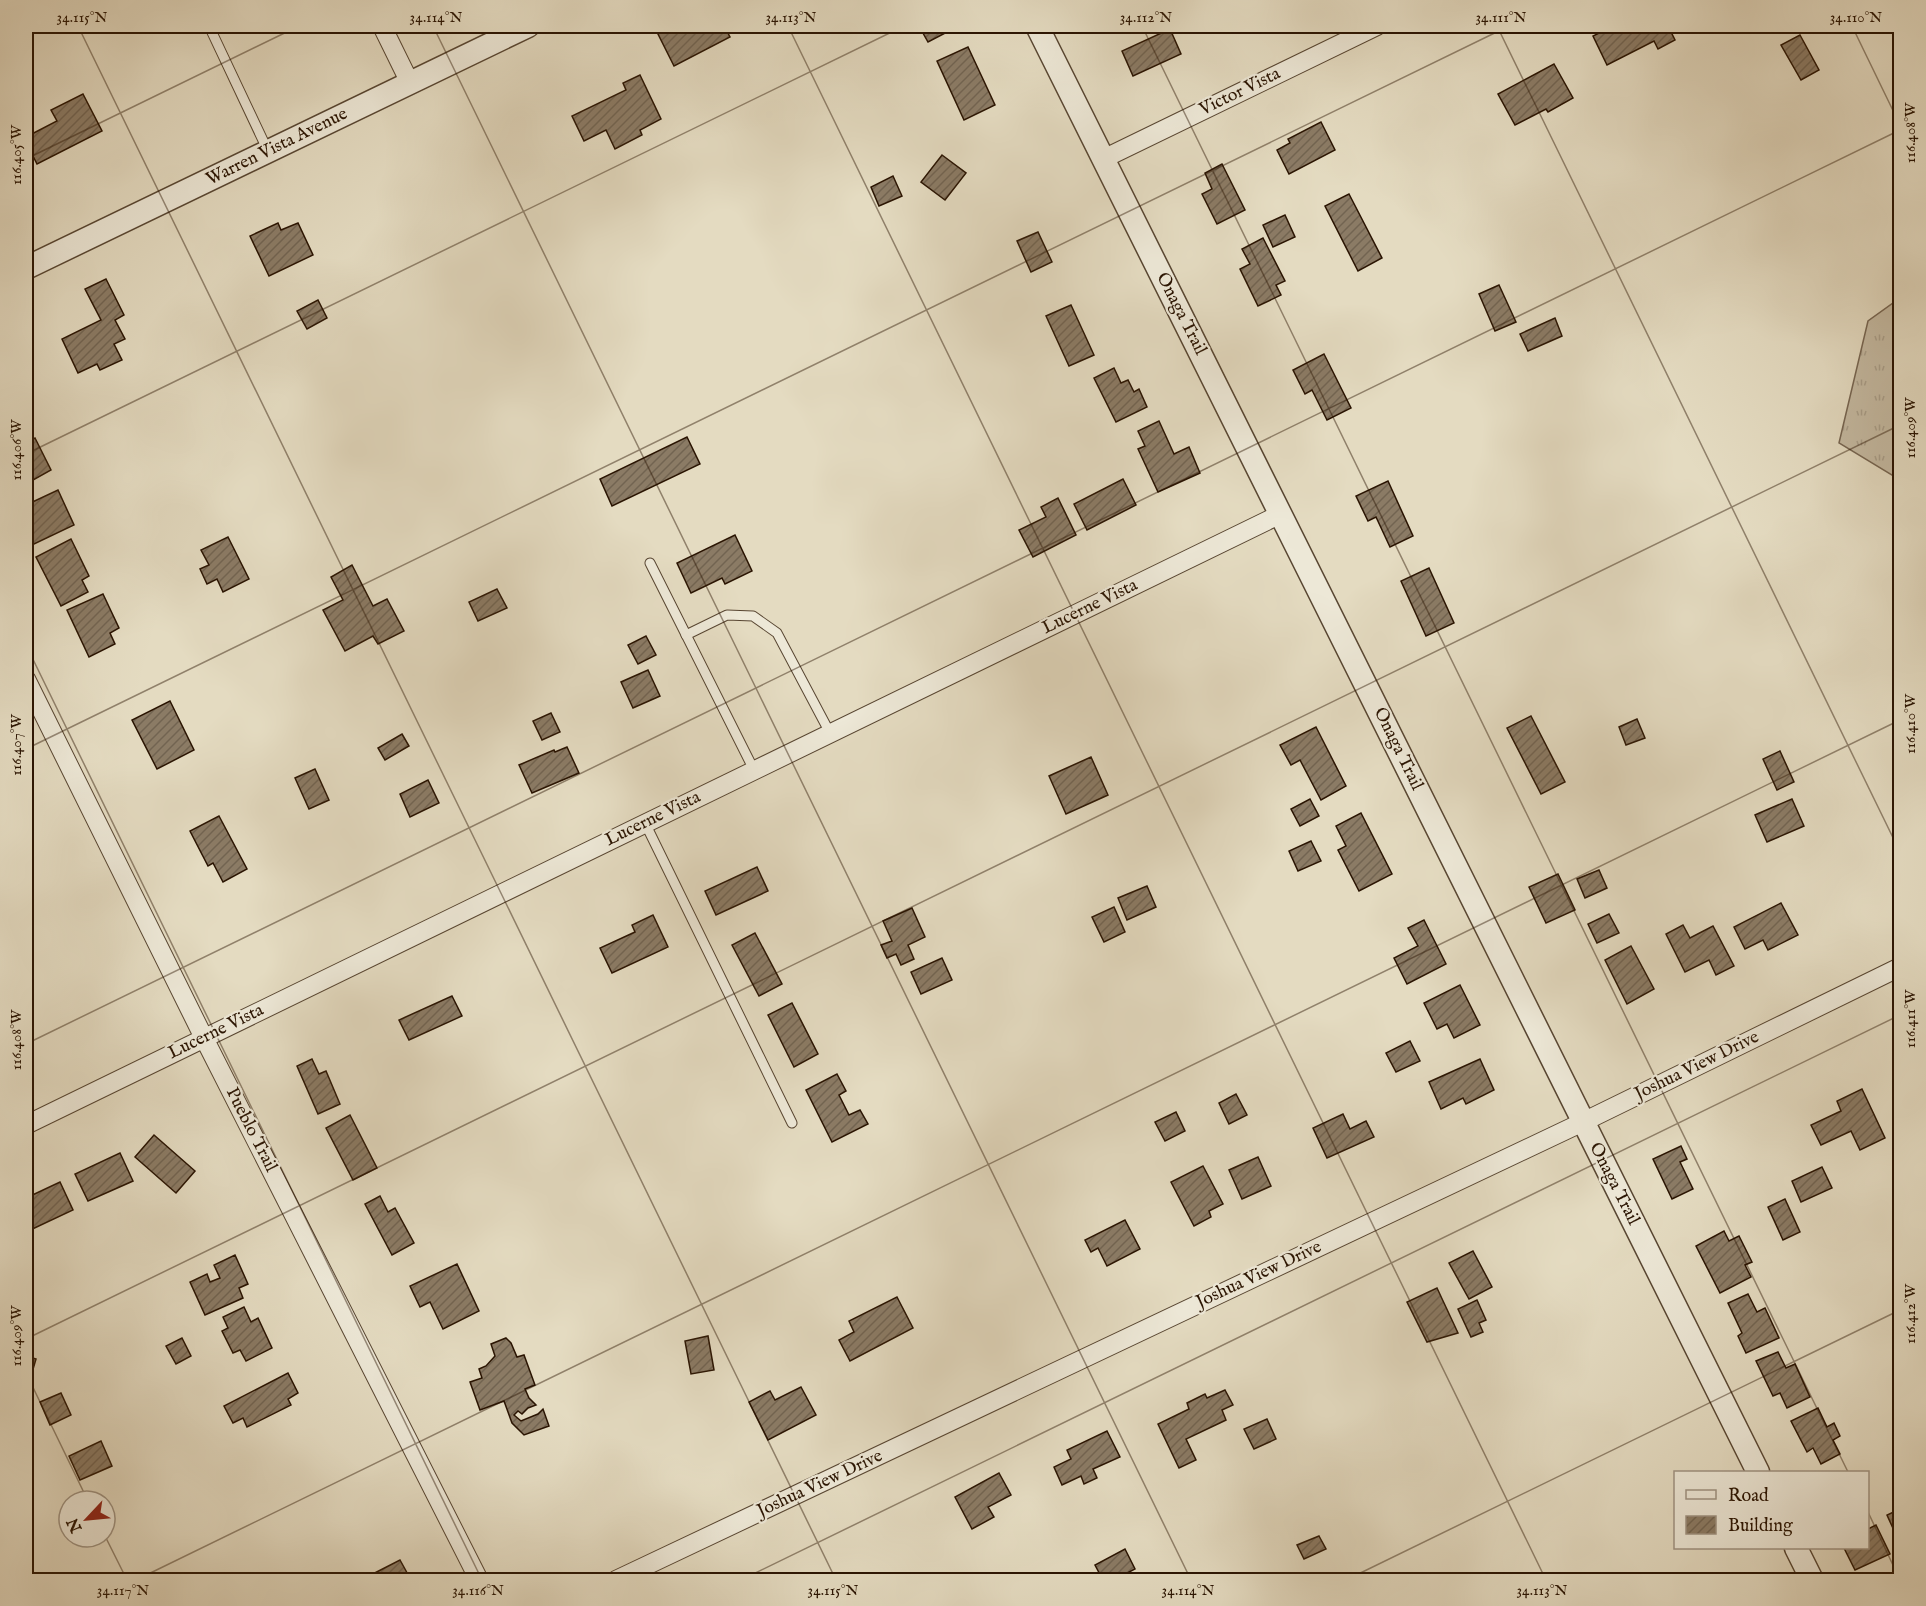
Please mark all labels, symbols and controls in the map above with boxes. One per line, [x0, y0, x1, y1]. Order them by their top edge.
text: 34.115°N [57, 8, 107, 27]
text: 34.114°N [410, 8, 462, 27]
text: 34.113°N [765, 8, 817, 27]
text: 34.112°N [1120, 8, 1172, 27]
text: 34.111°N [1475, 8, 1527, 27]
text: 34.110°N [1830, 8, 1882, 27]
street label: Victor Vista [1195, 62, 1285, 122]
text: 116.408°W [1901, 102, 1920, 163]
street label: Warren Vista Avenue [202, 103, 352, 191]
text: 116.405°W [7, 124, 26, 185]
street label: Onaga Trail [1150, 269, 1212, 359]
text: 116.409°W [1901, 397, 1920, 459]
text: 116.406°W [7, 419, 26, 480]
street label: Lucerne Vista [1038, 574, 1142, 640]
text: 116.410°W [1901, 693, 1920, 754]
street label: Onaga Trail [1368, 704, 1428, 794]
text: 116.407°W [7, 713, 26, 776]
street label: Lucerne Vista [601, 786, 705, 852]
text: 116.411°W [1901, 989, 1920, 1048]
street label: Lucerne Vista [164, 999, 268, 1065]
text: 116.408°W [7, 1009, 26, 1070]
street label: Joshua View Drive [1629, 1026, 1763, 1107]
street label: Pueblo Trail [220, 1084, 282, 1176]
street label: Onaga Trail [1583, 1139, 1645, 1229]
street label: Joshua View Drive [1191, 1236, 1325, 1315]
text: 116.412°W [1901, 1283, 1920, 1344]
text: 116.409°W [7, 1305, 26, 1367]
street label: Joshua View Drive [752, 1445, 886, 1524]
legend [1674, 1471, 1869, 1549]
text: Road [1728, 1485, 1769, 1508]
north arrow [57, 1489, 117, 1549]
text: N [63, 1514, 88, 1536]
text: Building [1728, 1515, 1793, 1538]
text: 34.117°N [97, 1581, 149, 1600]
text: 34.116°N [452, 1581, 504, 1600]
text: 34.115°N [808, 1581, 858, 1600]
text: 34.114°N [1162, 1581, 1214, 1600]
text: 34.113°N [1516, 1581, 1568, 1600]

